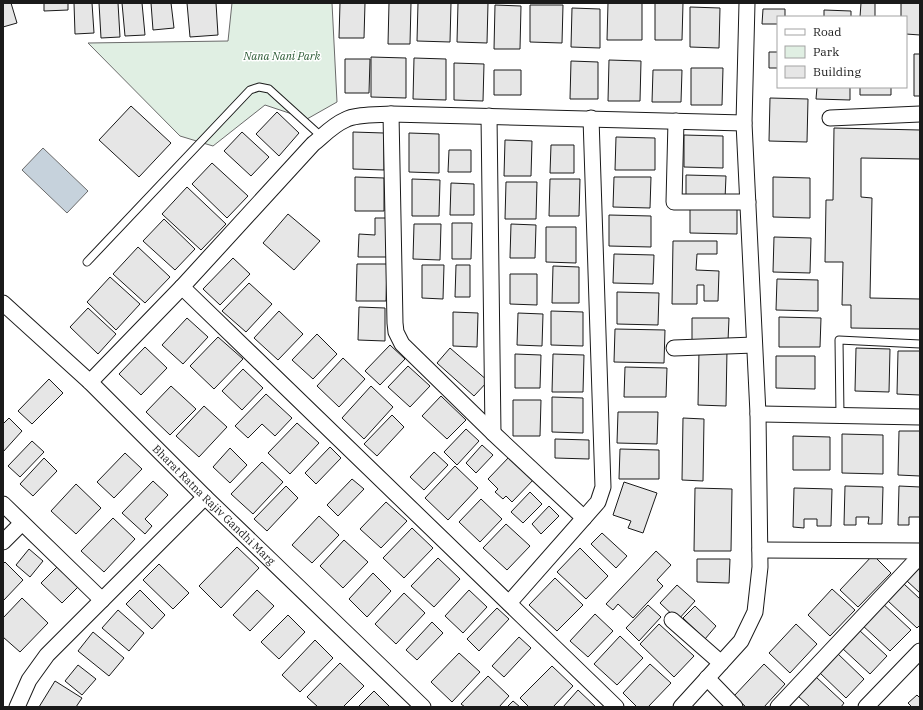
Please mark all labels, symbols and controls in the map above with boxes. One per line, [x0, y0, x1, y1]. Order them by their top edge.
legend [777, 16, 907, 88]
text: Road [813, 24, 842, 39]
text: Park [813, 44, 839, 59]
park label: Nana Nani Park [243, 49, 321, 63]
text: Building [813, 64, 861, 79]
street label: Bharat Ratna Rajiv Gandhi Marg [150, 442, 278, 568]

